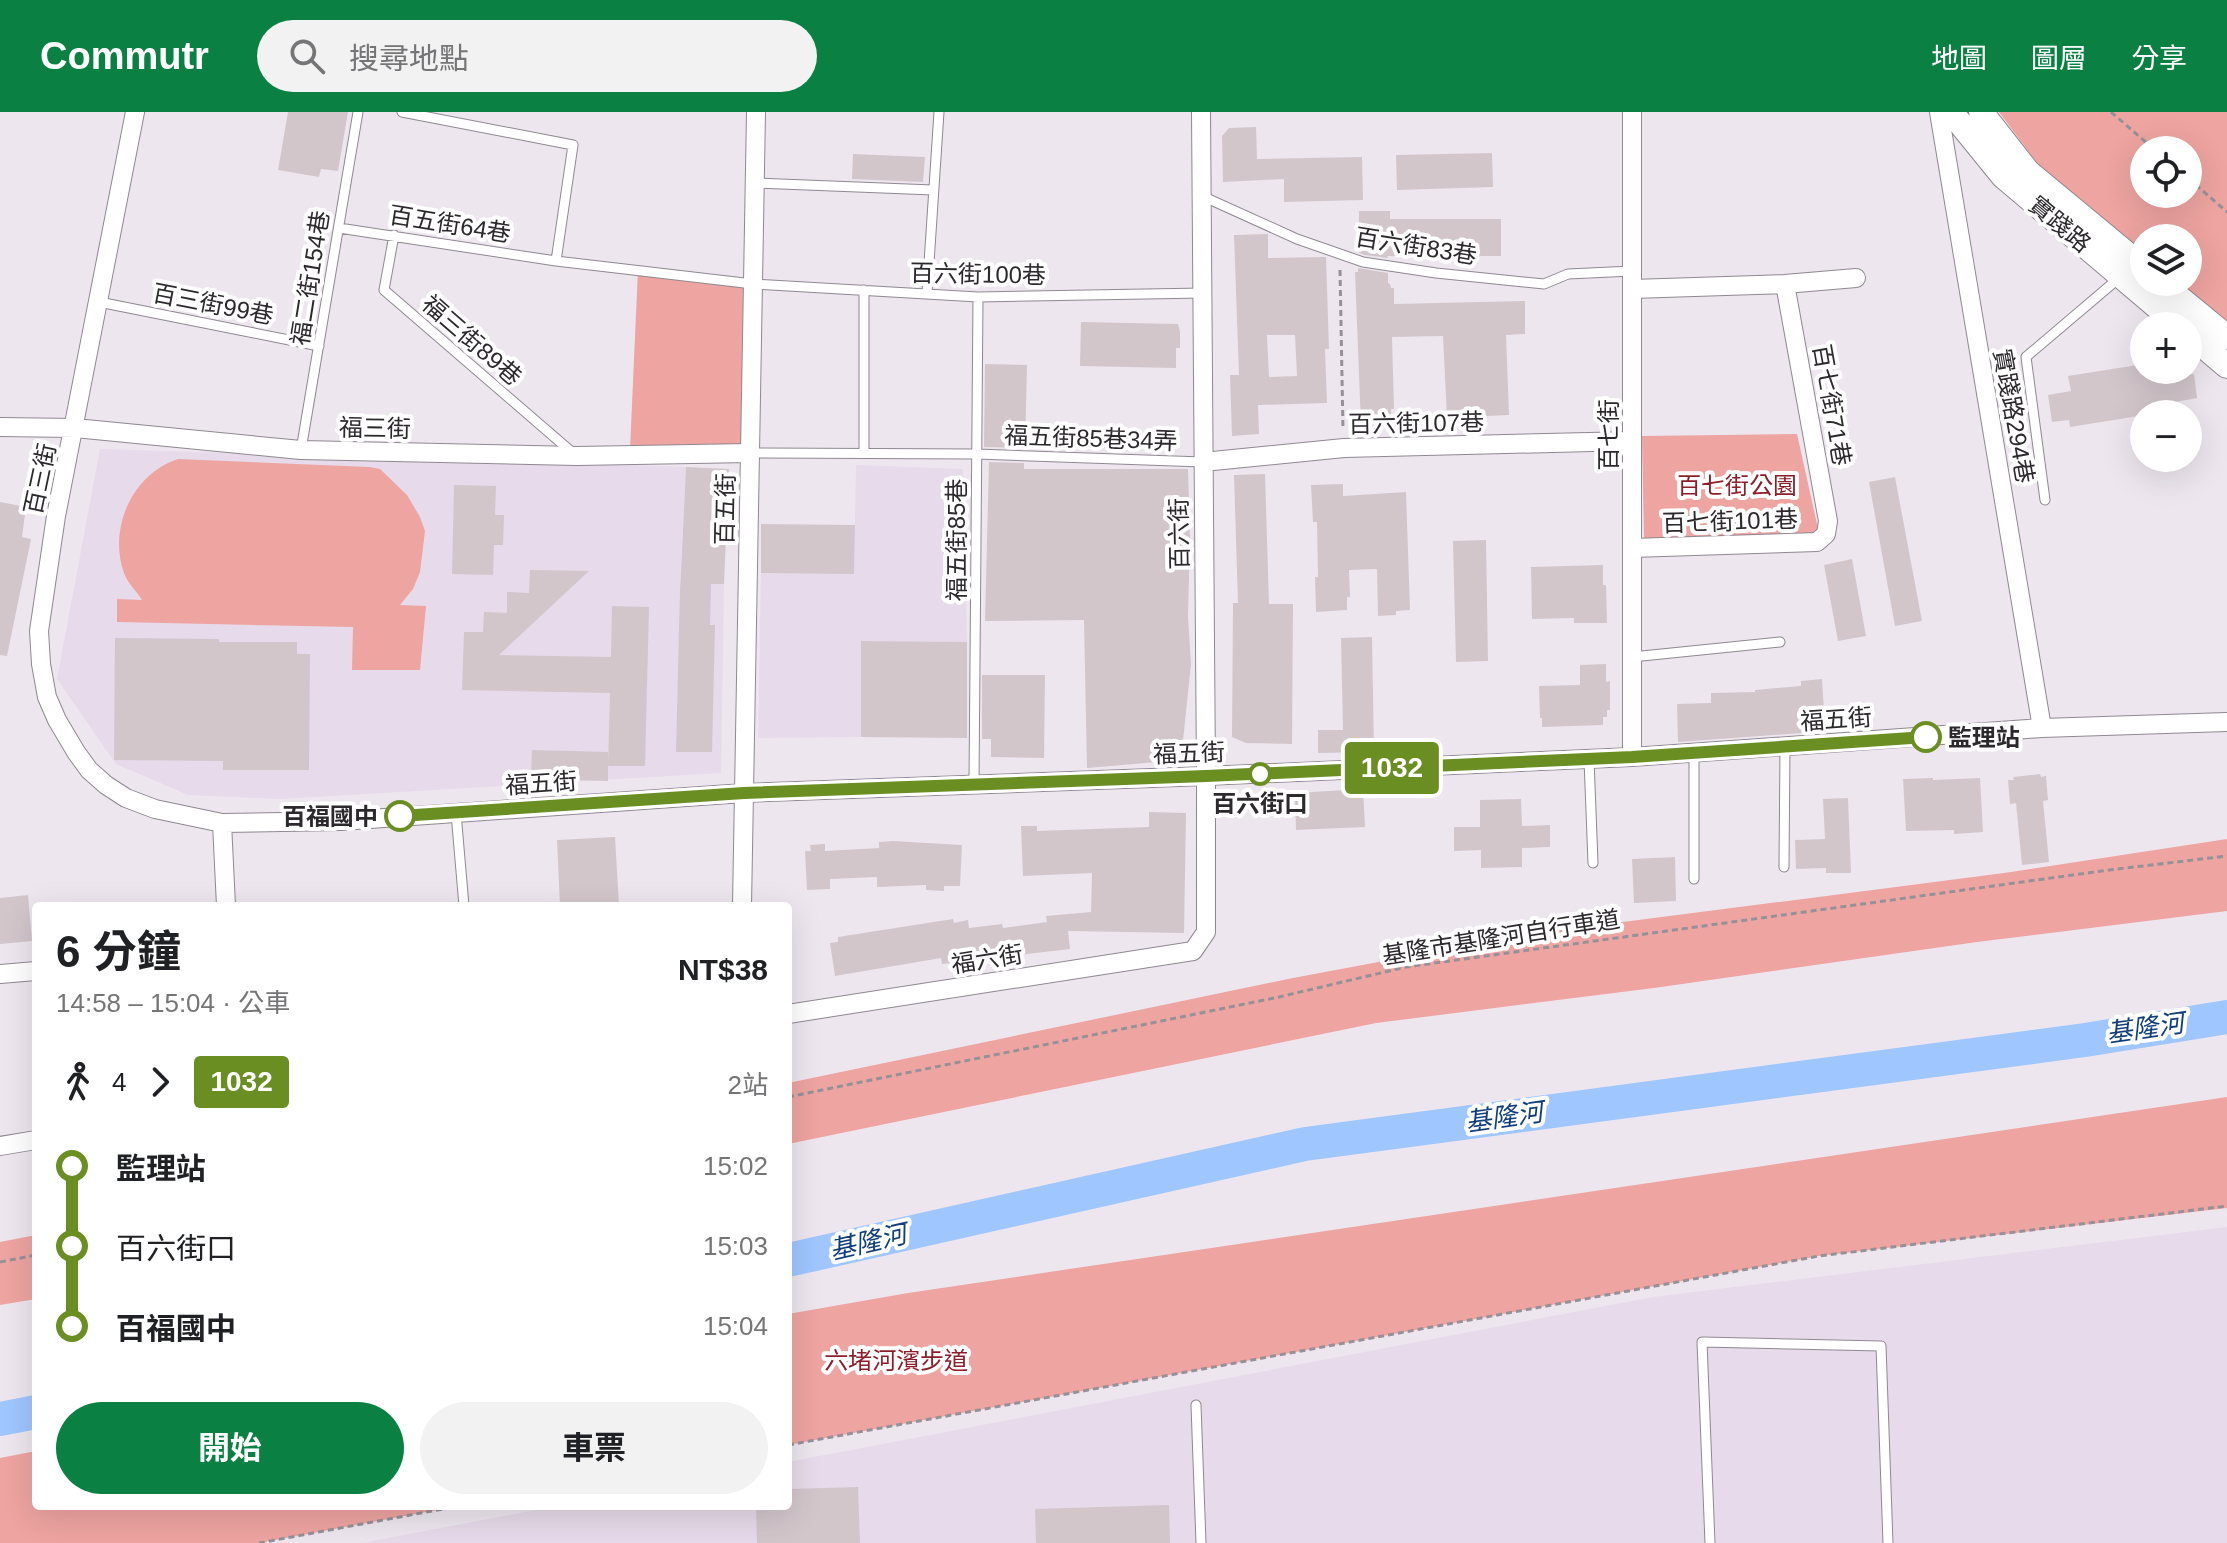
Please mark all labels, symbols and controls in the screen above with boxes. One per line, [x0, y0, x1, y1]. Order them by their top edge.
search box [257, 20, 817, 92]
icon: search [285, 34, 329, 78]
text: Commutr [40, 35, 209, 77]
text: 搜尋地點 [349, 42, 469, 75]
text: 地圖 [1931, 43, 1987, 74]
text: 圖層 [2031, 43, 2087, 74]
text: 分享 [2131, 43, 2187, 74]
map controls [2130, 136, 2202, 472]
button: locate [2130, 136, 2202, 208]
street label: 實踐路 [2024, 191, 2096, 257]
street label: 百五街64巷 [387, 201, 513, 247]
street label: 福二街154巷 [286, 209, 334, 347]
street label: 百六街83巷 [1353, 223, 1479, 269]
button: layers [2130, 224, 2202, 296]
street label: 百六街100巷 [910, 259, 1046, 289]
street label: 百三街99巷 [150, 279, 276, 329]
street label: 福三街89巷 [417, 290, 527, 390]
button: + [2130, 312, 2202, 384]
street label: 百七街71巷 [1808, 342, 1856, 468]
street label: 實踐路294巷 [1989, 347, 2039, 485]
street label: 百七街 [1595, 399, 1622, 471]
button: − [2130, 400, 2202, 472]
street label: 百六街107巷 [1348, 408, 1484, 438]
street label: 福三街 [339, 414, 411, 442]
street label: 福五街85巷34弄 [1004, 421, 1178, 455]
street label: 百三街 [19, 441, 61, 517]
park label: 百七街公園 [1677, 472, 1797, 499]
street label: 百五街 [711, 473, 739, 545]
street label: 福五街85巷 [943, 479, 970, 601]
street label: 百六街 [1165, 498, 1193, 570]
street label: 百七街101巷 [1662, 505, 1798, 537]
street label: 福五街 [1799, 703, 1873, 735]
marker: 監理站 [1911, 722, 1941, 752]
place label: 監理站 [1948, 724, 2020, 751]
street label: 福五街 [1153, 738, 1225, 768]
line badge: 1032 [1336, 742, 1448, 794]
text: 1032 [1361, 752, 1423, 783]
marker: 百六街口 [1249, 763, 1271, 785]
street label: 福五街 [504, 767, 578, 799]
place label: 百六街口 [1212, 790, 1308, 817]
marker: 百福國中 [385, 801, 415, 831]
place label: 百福國中 [282, 803, 378, 830]
street label: 基隆市基隆河自行車道 [1380, 905, 1622, 969]
text: 6 分鐘 [56, 927, 181, 976]
street label: 福六街 [949, 940, 1025, 978]
text: NT$38 [678, 953, 768, 986]
text: 14:58 – 15:04 · 公車 [56, 988, 290, 1018]
water label: 基隆河 [2104, 1007, 2191, 1048]
icon: walk [56, 1060, 100, 1104]
icon: forward [138, 1060, 182, 1104]
text: 1032 [210, 1066, 273, 1097]
text: 4 [112, 1067, 126, 1097]
text: 2站 [728, 1070, 768, 1100]
water label: 基隆河 [1463, 1096, 1550, 1137]
text: 15:02 [703, 1151, 768, 1181]
text: 監理站 [116, 1152, 206, 1185]
water label: 基隆河 [827, 1217, 914, 1265]
text: 15:03 [703, 1231, 768, 1261]
text: 百六街口 [116, 1232, 236, 1265]
text: 15:04 [703, 1311, 768, 1341]
text: 百福國中 [116, 1312, 236, 1345]
park label: 六堵河濱步道 [824, 1347, 968, 1374]
button: 開始 [56, 1402, 404, 1494]
button: 車票 [420, 1402, 768, 1494]

